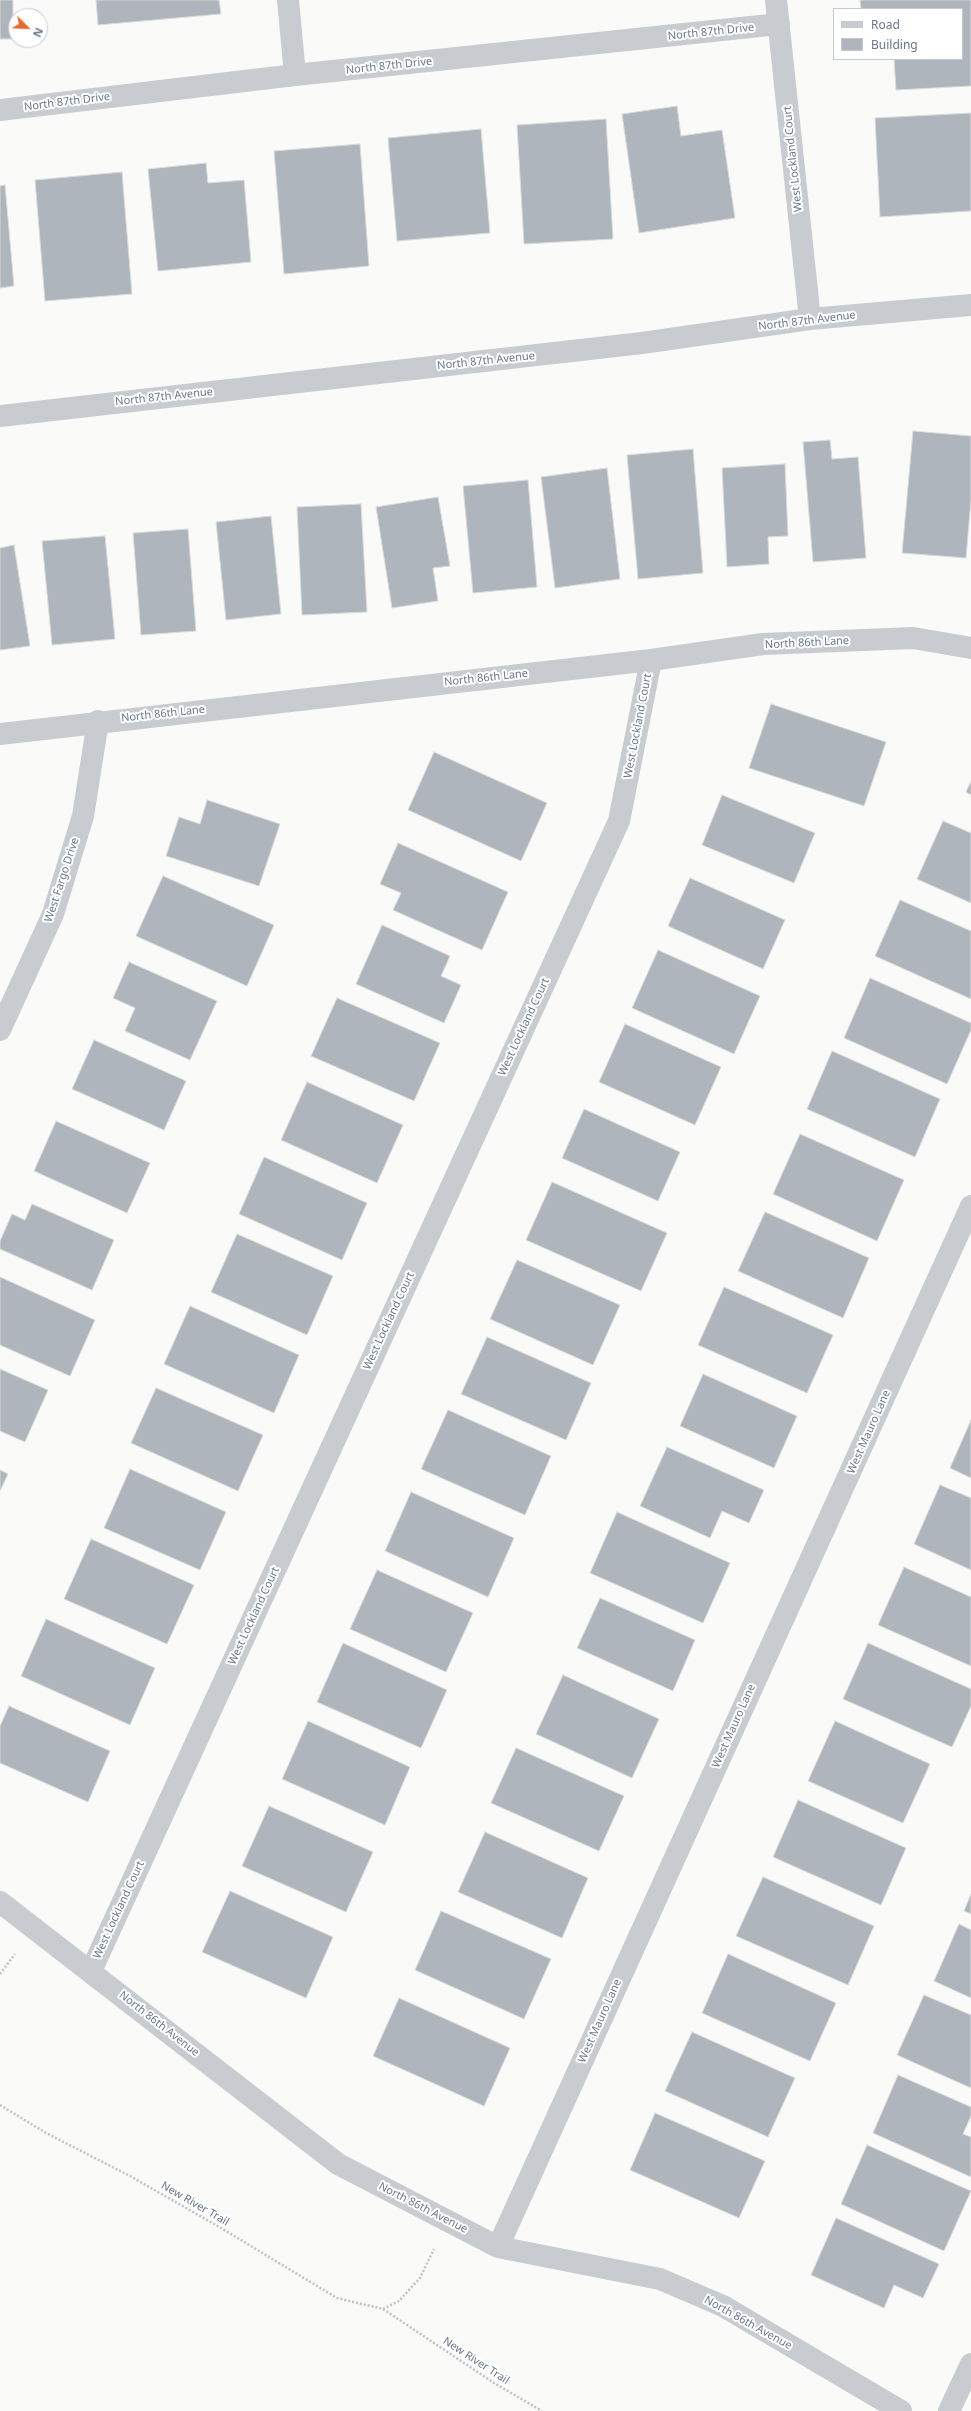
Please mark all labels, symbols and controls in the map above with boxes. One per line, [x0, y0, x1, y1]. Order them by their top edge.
north arrow [8, 8, 48, 48]
legend [833, 8, 963, 60]
text: Road [871, 16, 900, 33]
street label: North 87th Drive [667, 21, 755, 43]
text: N [30, 26, 47, 40]
text: Building [871, 36, 918, 53]
street label: North 87th Drive [345, 55, 433, 77]
street label: North 87th Drive [23, 90, 111, 114]
street label: West Lockland Court [781, 105, 805, 213]
street label: North 87th Avenue [758, 308, 856, 334]
street label: North 87th Avenue [437, 349, 535, 373]
street label: North 87th Avenue [115, 385, 213, 409]
street label: North 86th Lane [765, 634, 849, 652]
street label: North 86th Lane [443, 667, 529, 689]
street label: West Lockland Court [621, 673, 655, 779]
street label: North 86th Lane [120, 703, 206, 725]
street label: West Fargo Drive [42, 836, 82, 924]
street label: West Lockland Court [496, 976, 552, 1078]
street label: West Lockland Court [361, 1270, 417, 1372]
street label: West Mauro Lane [845, 1388, 893, 1476]
street label: West Lockland Court [226, 1565, 282, 1667]
street label: West Mauro Lane [710, 1682, 758, 1770]
street label: West Lockland Court [91, 1859, 147, 1961]
street label: West Mauro Lane [576, 1977, 624, 2065]
street label: North 86th Avenue [116, 1989, 202, 2059]
street label: New River Trail [159, 2179, 231, 2229]
street label: North 86th Avenue [376, 2180, 470, 2236]
street label: North 86th Avenue [702, 2293, 794, 2353]
street label: New River Trail [440, 2335, 512, 2387]

